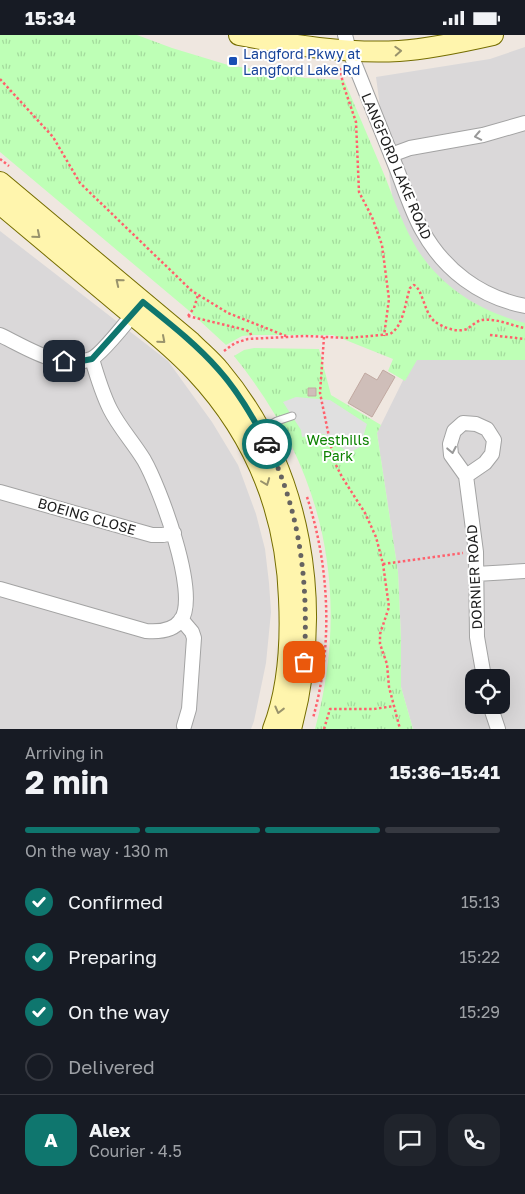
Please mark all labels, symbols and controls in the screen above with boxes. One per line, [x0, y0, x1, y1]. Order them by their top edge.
text: 15:34 [25, 6, 76, 29]
place label: Langford Pkwy at Langford Lake Rd [243, 45, 361, 78]
one-way arrow [394, 45, 402, 56]
marker: Langford Pkwy at Langford Lake Rd [227, 55, 239, 67]
street label: LANGFORD LAKE ROAD [358, 90, 436, 242]
one-way arrow [474, 130, 482, 141]
one-way arrow [32, 230, 41, 239]
one-way arrow [116, 279, 125, 287]
one-way arrow [156, 334, 165, 343]
pin [43, 340, 85, 382]
icon: home [50, 347, 78, 375]
courier [242, 419, 292, 469]
icon: car [253, 430, 281, 458]
park label: Westhills Park [307, 431, 369, 464]
one-way arrow [446, 446, 456, 454]
one-way arrow [260, 477, 270, 486]
street label: BOEING CLOSE [36, 494, 138, 538]
street label: DORNIER ROAD [463, 524, 485, 630]
pin [283, 641, 325, 683]
icon: bag [290, 648, 318, 676]
map controls [465, 669, 510, 714]
button: locate [465, 669, 510, 714]
one-way arrow [274, 706, 284, 714]
text: Arriving in [25, 743, 104, 763]
text: 15:36–15:41 [390, 760, 500, 783]
text: 2 min [25, 763, 109, 801]
text: On the way · 130 m [25, 841, 169, 861]
icon: check [25, 888, 53, 916]
text: Confirmed [68, 890, 163, 913]
text: 15:13 [461, 892, 500, 912]
icon: check [25, 943, 53, 971]
text: Preparing [68, 945, 157, 968]
text: 15:22 [460, 947, 500, 967]
icon: check [25, 998, 53, 1026]
text: On the way [68, 1000, 170, 1023]
text: 15:29 [459, 1002, 500, 1022]
text: Delivered [68, 1055, 155, 1078]
button: chat [384, 1114, 436, 1166]
button: phone [448, 1114, 500, 1166]
text: Alex [89, 1118, 130, 1141]
text: A [44, 1128, 58, 1151]
text: Courier · 4.5 [89, 1141, 182, 1161]

